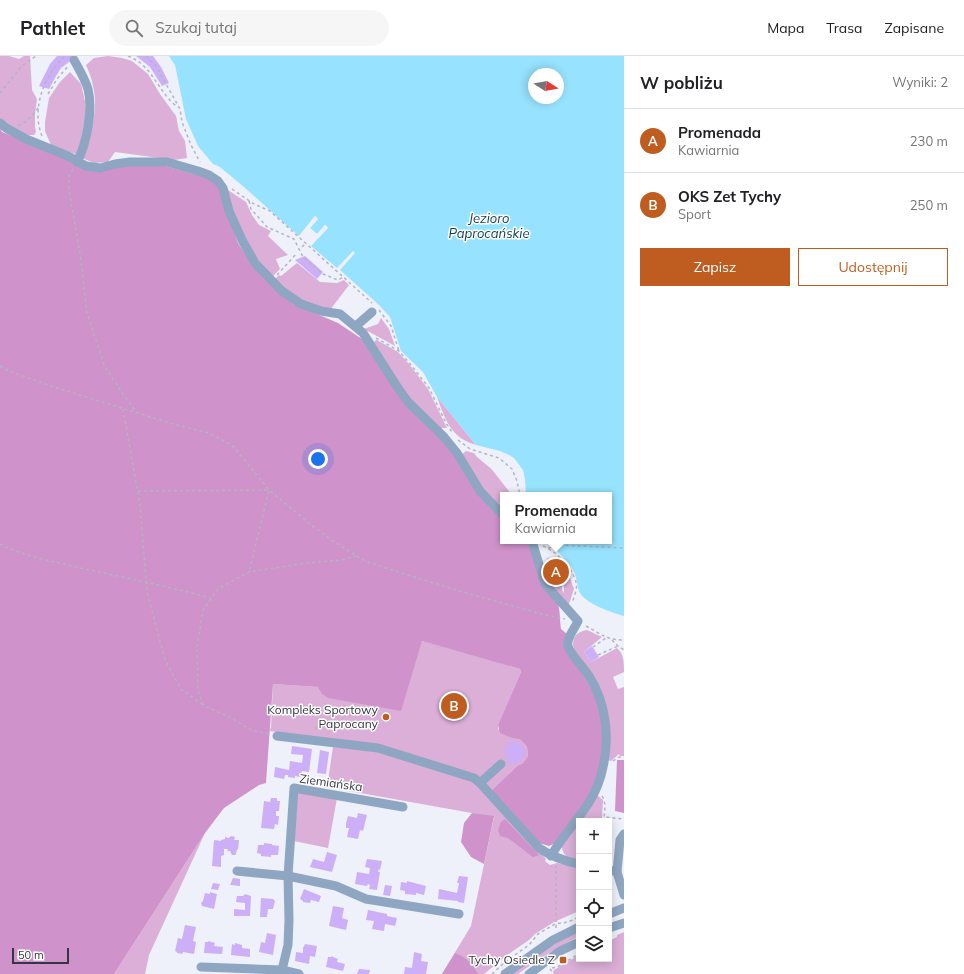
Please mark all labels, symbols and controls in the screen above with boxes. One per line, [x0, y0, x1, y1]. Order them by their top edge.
search box [109, 10, 389, 46]
text: Pathlet [20, 16, 85, 40]
icon: search [123, 17, 145, 39]
text: Szukaj tutaj [155, 18, 237, 37]
text: Mapa [767, 19, 804, 37]
text: Trasa [826, 19, 863, 37]
text: Zapisane [885, 19, 944, 37]
north arrow [528, 68, 564, 104]
text: W pobliżu [640, 72, 723, 93]
text: Wyniki: 2 [892, 74, 948, 90]
text: Promenada [678, 123, 761, 142]
text: A [648, 133, 658, 149]
text: 230 m [910, 133, 948, 149]
text: Kawiarnia [678, 142, 739, 158]
text: OKS Zet Tychy [678, 187, 781, 206]
text: B [649, 197, 657, 213]
text: 250 m [910, 197, 948, 213]
text: Sport [678, 206, 711, 222]
water label: Jezioro Paprocańskie [449, 210, 529, 241]
button: Zapisz [640, 248, 790, 286]
button: Udostępnij [798, 248, 948, 286]
your location [308, 449, 328, 469]
popup [500, 492, 612, 544]
text: Promenada [514, 501, 598, 520]
text: Kawiarnia [514, 520, 576, 536]
pin: A [543, 557, 569, 587]
pin: B [441, 691, 467, 721]
place label: Kompleks Sportowy Paprocany [267, 702, 379, 731]
marker: Kompleks Sportowy Paprocany [381, 712, 391, 722]
street label: Ziemiańska [299, 771, 364, 794]
map controls [576, 818, 612, 962]
button: + [576, 818, 612, 854]
button: − [576, 854, 612, 890]
button: locate [576, 890, 612, 926]
button: layers [576, 926, 612, 962]
scale bar [12, 946, 69, 965]
text: 50 m [18, 948, 44, 962]
place label: Tychy Osiedle Z [468, 952, 555, 967]
marker: Tychy Osiedle Z [558, 955, 568, 965]

